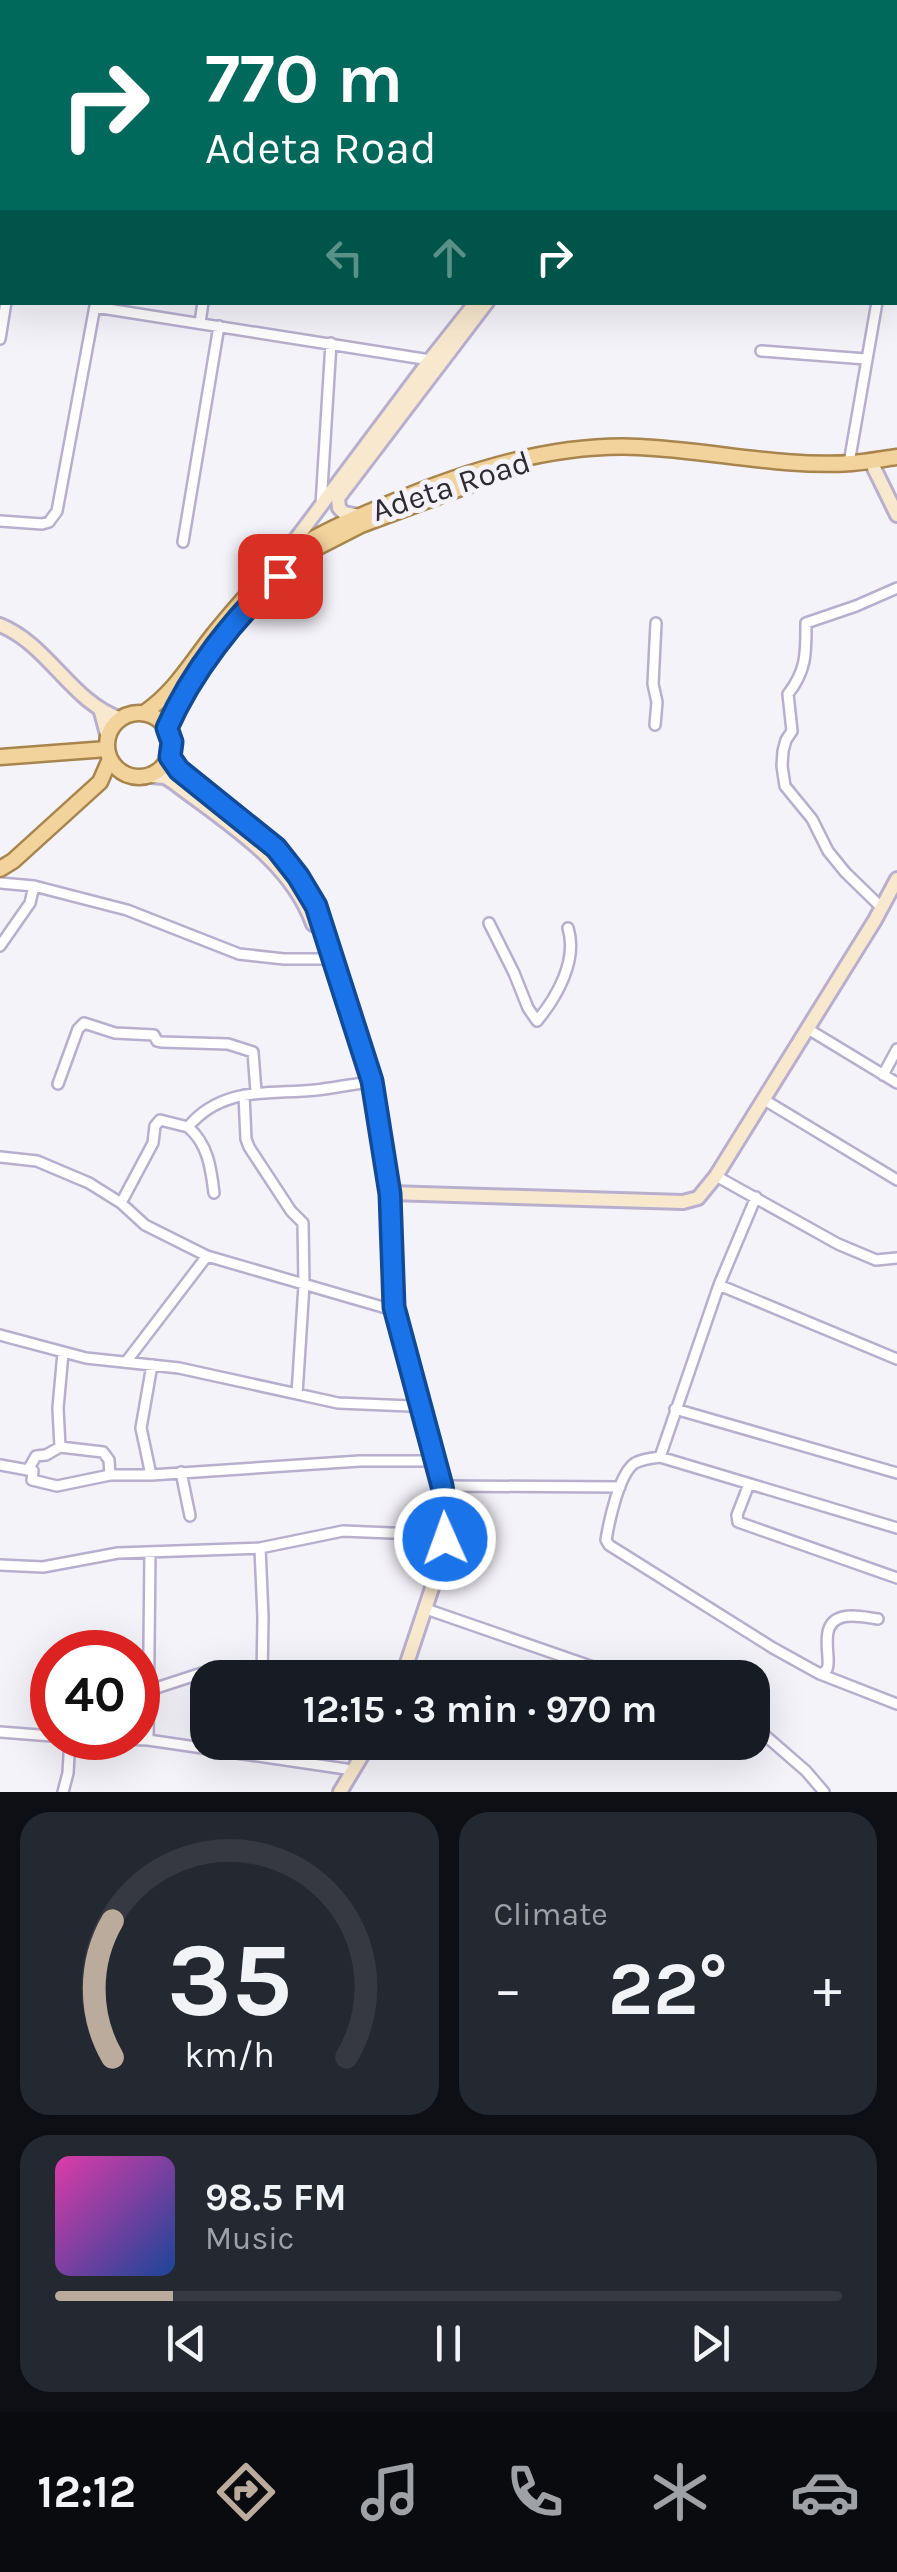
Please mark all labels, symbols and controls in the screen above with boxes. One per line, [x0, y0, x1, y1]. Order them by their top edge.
text: 770 m [205, 38, 403, 120]
icon: right [40, 40, 170, 170]
text: Adeta Road [205, 122, 437, 174]
icon: left [317, 230, 372, 285]
icon: ahead [422, 230, 477, 285]
icon: right [527, 230, 582, 285]
street label: Adeta Road [367, 443, 535, 529]
pin [238, 534, 323, 619]
icon: arrive [253, 549, 308, 604]
position arrow [393, 1487, 497, 1591]
speed limit sign: 40 [30, 1630, 160, 1760]
text: 12:15 · 3 min · 970 m [303, 1687, 657, 1732]
text: Climate [494, 1896, 608, 1933]
text: 35 [167, 1920, 292, 2041]
text: 22° [608, 1945, 728, 2033]
text: − [494, 1957, 522, 2021]
text: + [813, 1957, 842, 2021]
text: km/h [184, 2034, 275, 2076]
text: 98.5 FM [205, 2175, 347, 2220]
text: Music [205, 2220, 294, 2257]
icon: previous [159, 2316, 214, 2371]
icon: pause [421, 2316, 476, 2371]
icon: next [683, 2316, 738, 2371]
icon: directions [211, 2457, 281, 2527]
icon: music [355, 2457, 425, 2527]
icon: phone [500, 2457, 570, 2527]
icon: climate [645, 2457, 715, 2527]
icon: car [790, 2457, 860, 2527]
text: 12:12 [37, 2466, 136, 2518]

